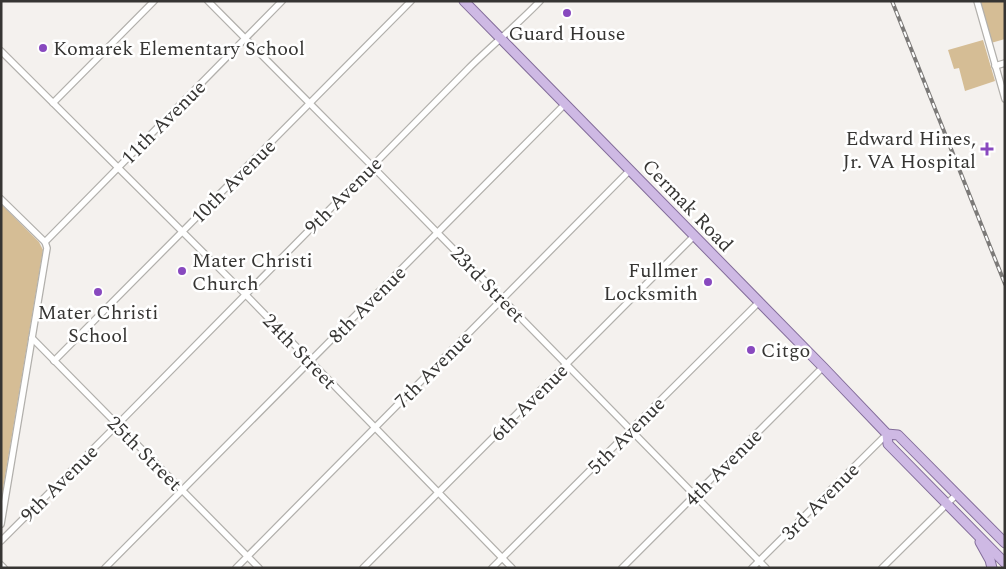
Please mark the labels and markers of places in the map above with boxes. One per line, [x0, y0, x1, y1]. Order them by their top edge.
marker: Guard House [561, 7, 573, 19]
place label: Guard House [508, 19, 626, 49]
place label: Komarek Elementary School [53, 34, 305, 64]
marker: Komarek Elementary School [37, 42, 49, 54]
place label: Edward Hines, Jr. VA Hospital [843, 124, 976, 177]
marker: Edward Hines, Jr. VA Hospital [980, 142, 994, 156]
place label: Mater Christi Church [192, 246, 313, 299]
place label: Fullmer Locksmith [603, 256, 698, 309]
marker: Mater Christi Church [176, 265, 188, 277]
marker: Fullmer Locksmith [702, 276, 714, 288]
marker: Mater Christi School [92, 286, 104, 298]
place label: Mater Christi School [38, 298, 158, 351]
place label: Citgo [761, 336, 810, 366]
marker: Citgo [745, 344, 757, 356]

